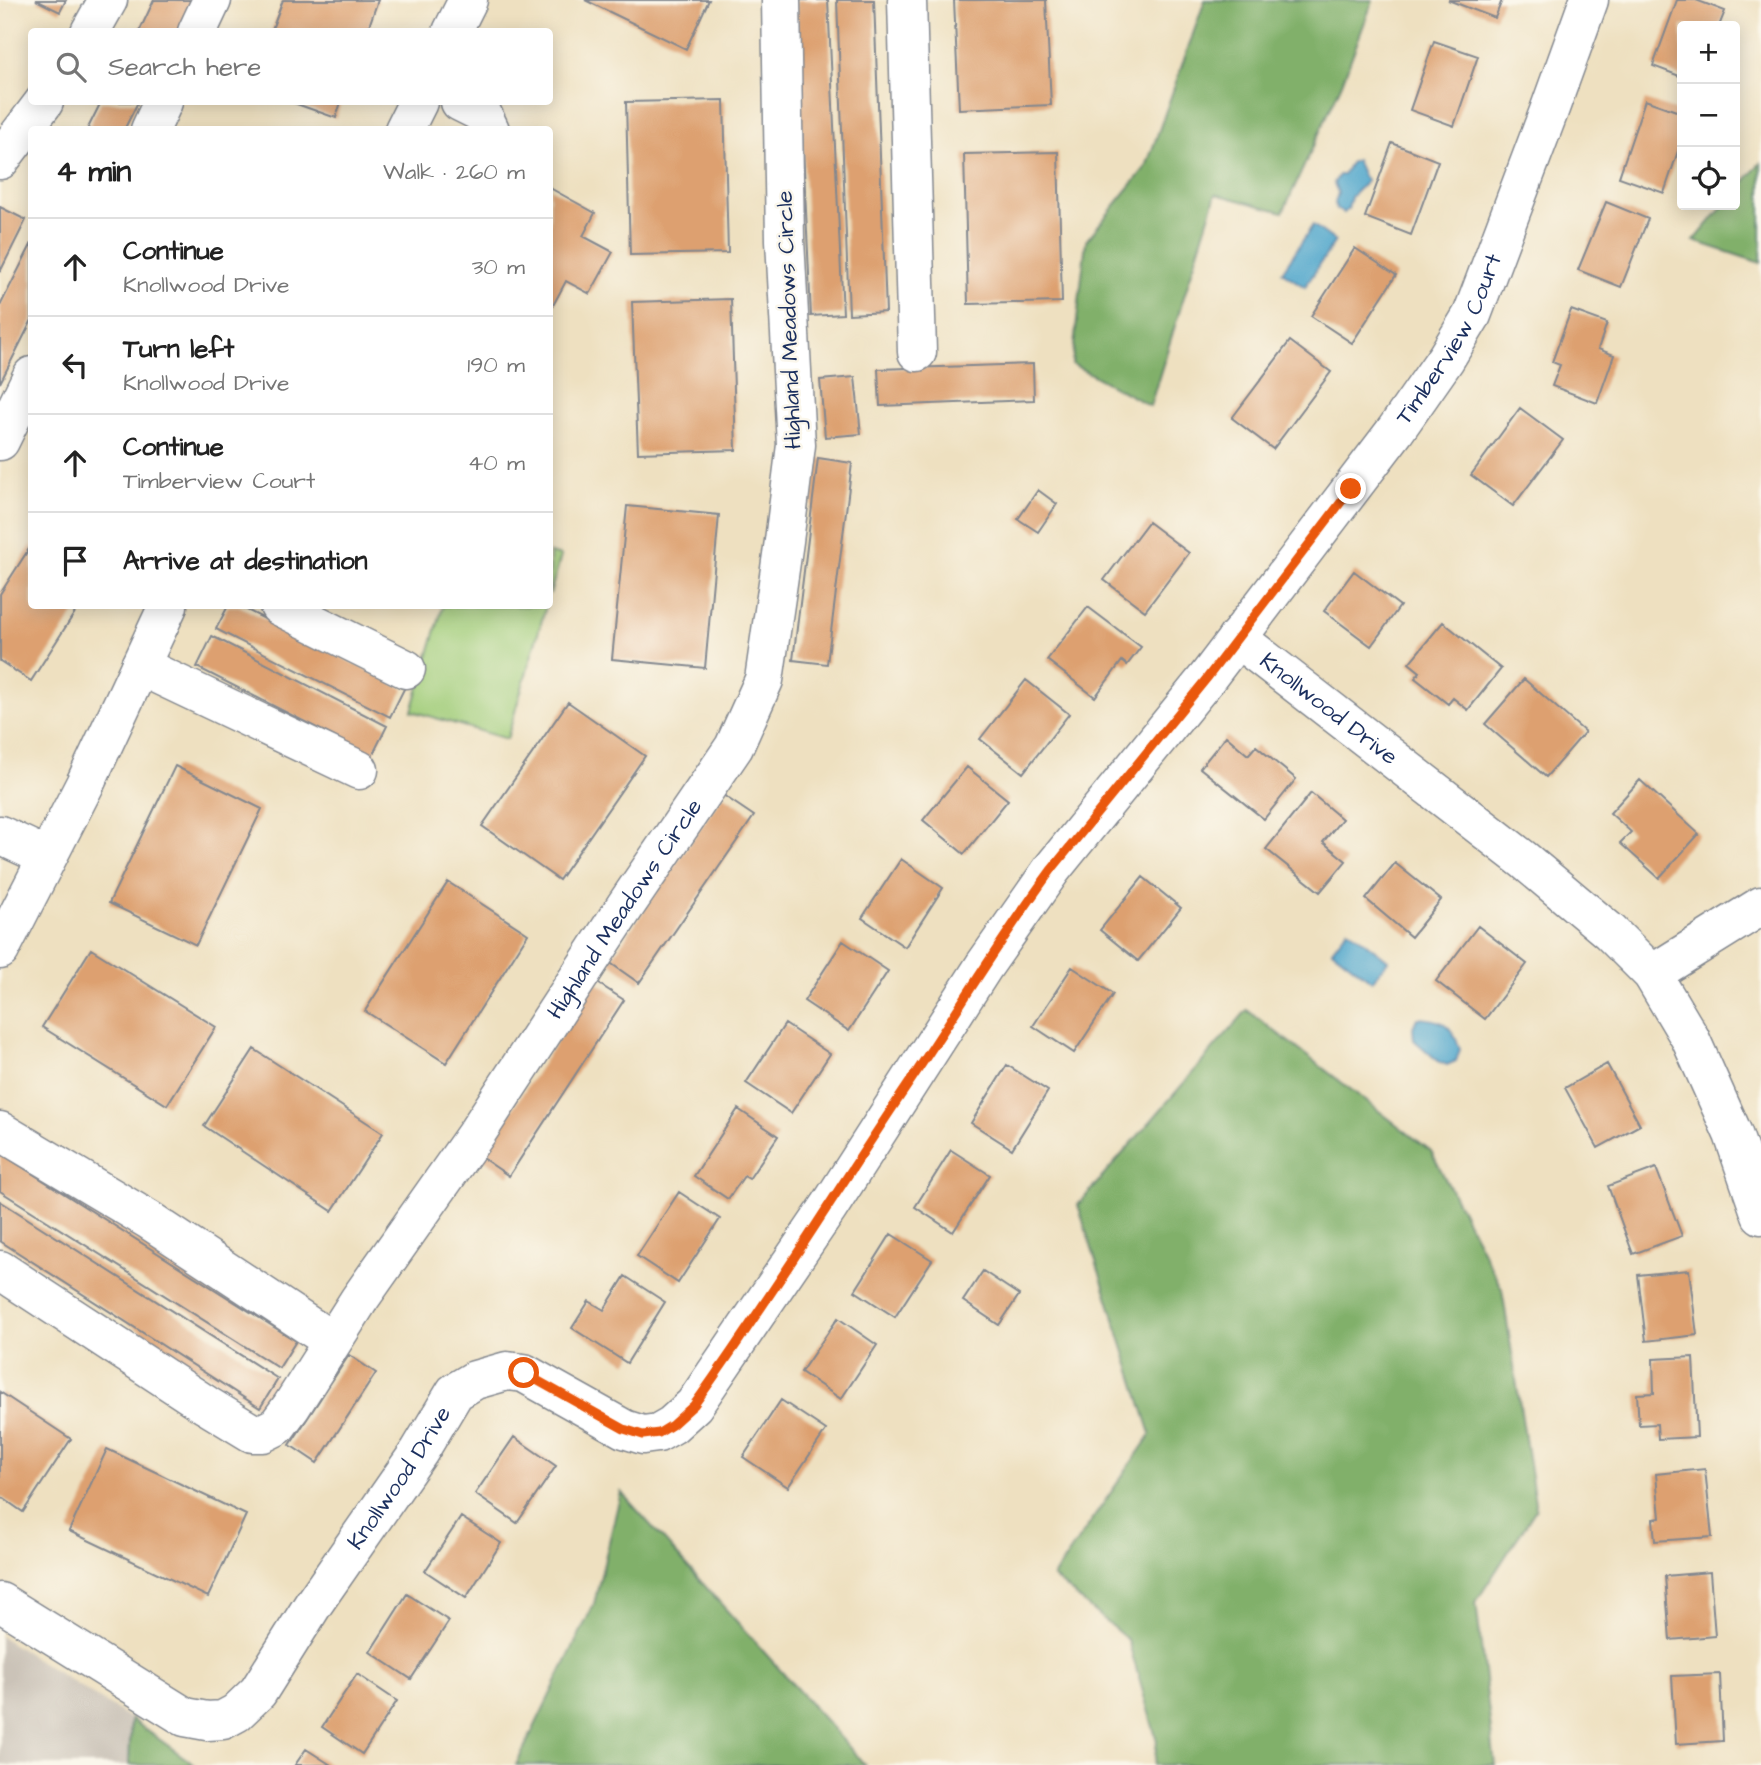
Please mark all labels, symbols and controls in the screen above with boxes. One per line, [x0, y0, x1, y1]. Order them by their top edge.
map controls [1677, 21, 1740, 210]
button: + [1677, 21, 1740, 84]
search box [28, 28, 553, 105]
icon: search [52, 48, 90, 86]
text: Search here [108, 49, 261, 85]
button: − [1677, 84, 1740, 147]
button: locate [1677, 147, 1740, 210]
text: 4 min [56, 151, 131, 193]
text: Walk · 260 m [383, 156, 525, 188]
street label: Highland Meadows Circle [768, 190, 811, 450]
text: Continue [123, 233, 224, 269]
icon: ahead [56, 248, 94, 286]
street label: Timberview Court [1388, 249, 1510, 431]
text: 30 m [472, 251, 525, 283]
text: Knollwood Drive [123, 269, 290, 301]
text: Turn left [123, 331, 234, 367]
icon: left [56, 346, 94, 384]
text: 190 m [467, 349, 525, 381]
text: Knollwood Drive [123, 367, 290, 399]
text: Continue [123, 429, 224, 465]
icon: ahead [56, 444, 94, 482]
text: 40 m [468, 447, 525, 479]
text: Timberview Court [123, 465, 315, 497]
route end [1335, 473, 1366, 504]
icon: arrive [56, 542, 94, 580]
text: Arrive at destination [123, 543, 368, 579]
street label: Knollwood Drive [1253, 645, 1404, 773]
street label: Highland Meadows Circle [539, 792, 710, 1025]
route start [508, 1357, 539, 1388]
street label: Knollwood Drive [340, 1400, 459, 1556]

